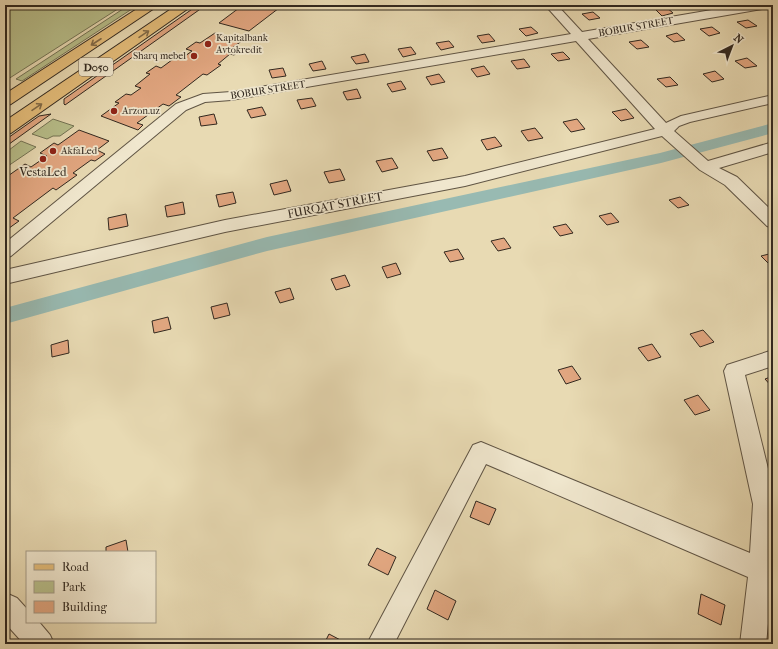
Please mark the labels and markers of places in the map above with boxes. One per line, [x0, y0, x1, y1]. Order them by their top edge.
place label: Kapitalbank Avtokredit [215, 32, 269, 56]
marker: Kapitalbank Avtokredit [203, 39, 213, 49]
place label: Sharq mebel [133, 50, 186, 62]
marker: Sharq mebel [189, 51, 199, 61]
place label: Arzon.uz [121, 105, 160, 117]
marker: Arzon.uz [109, 106, 119, 116]
place label: AkfaLed [60, 145, 98, 157]
marker: AkfaLed [48, 146, 58, 156]
marker: VestaLed [38, 154, 48, 164]
place label: VestaLed [18, 165, 67, 179]

